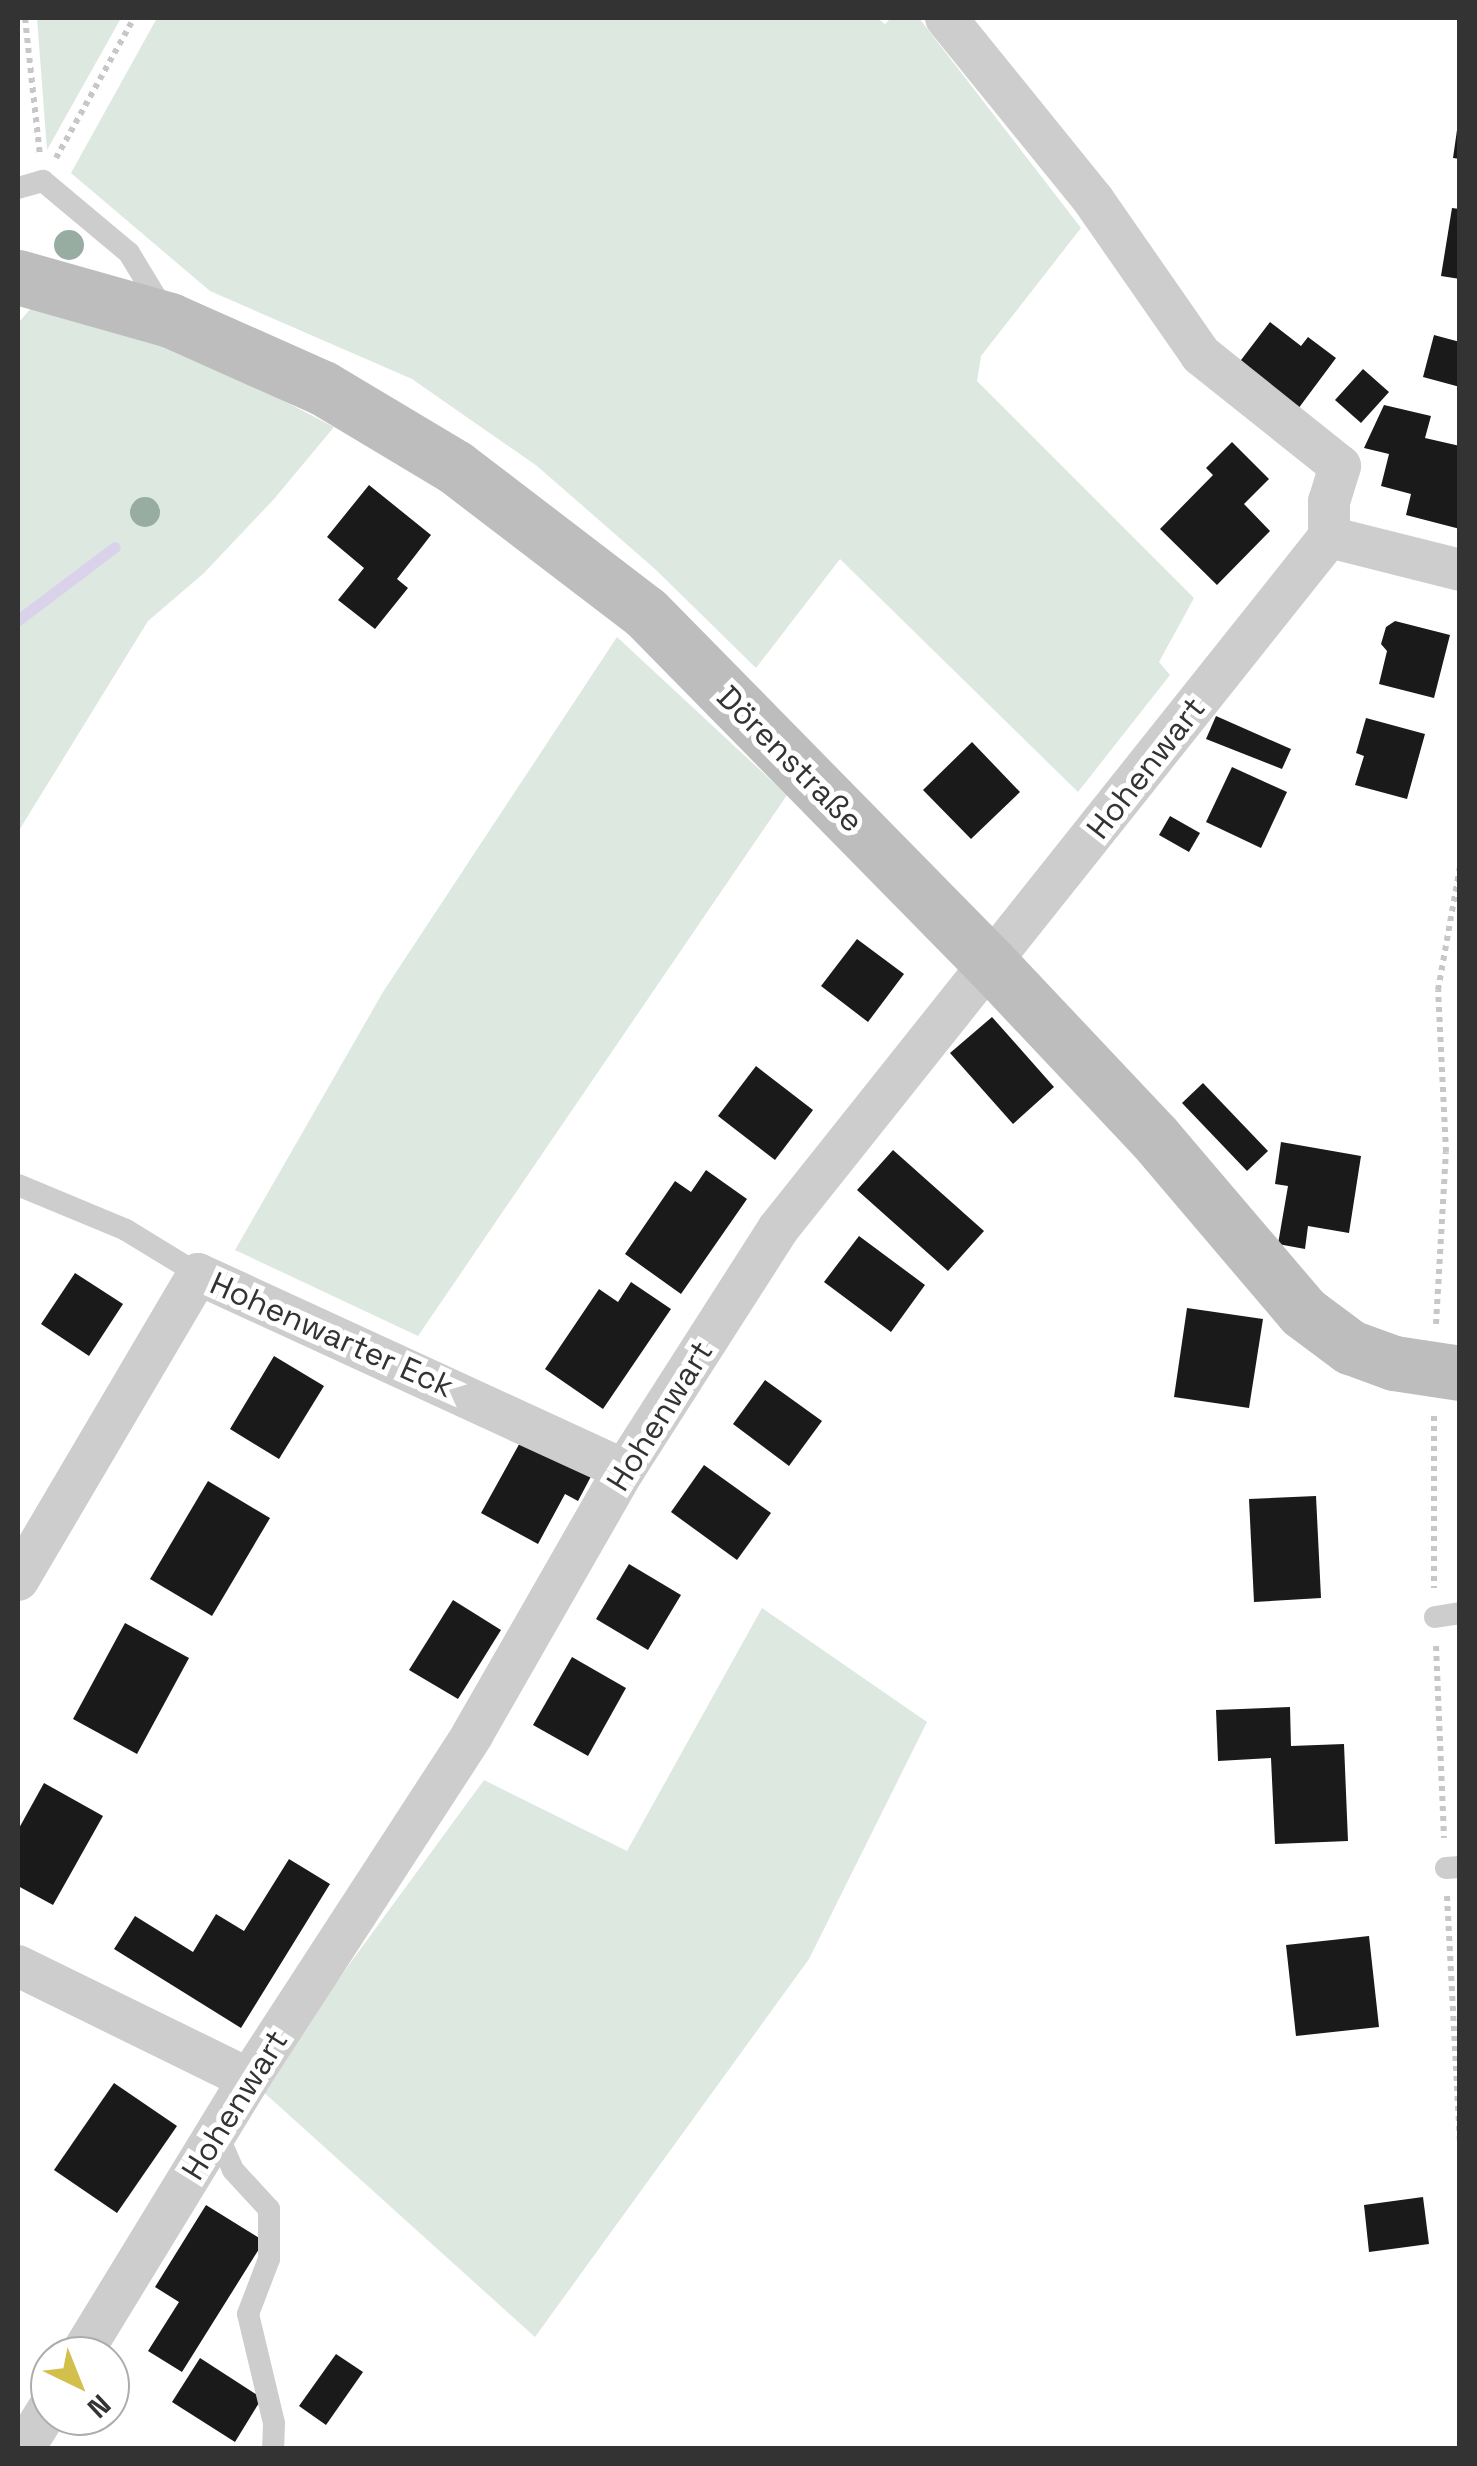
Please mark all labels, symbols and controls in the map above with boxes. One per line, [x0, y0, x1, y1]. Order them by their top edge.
street label: Dörenstraße [709, 678, 871, 840]
street label: Hohenwart [1079, 689, 1213, 847]
street label: Hohenwarter Eck [204, 1264, 460, 1406]
street label: Hohenwart [599, 1334, 721, 1498]
street label: Hohenwart [174, 2023, 296, 2187]
north arrow [30, 2336, 130, 2436]
text: N [80, 2387, 118, 2426]

